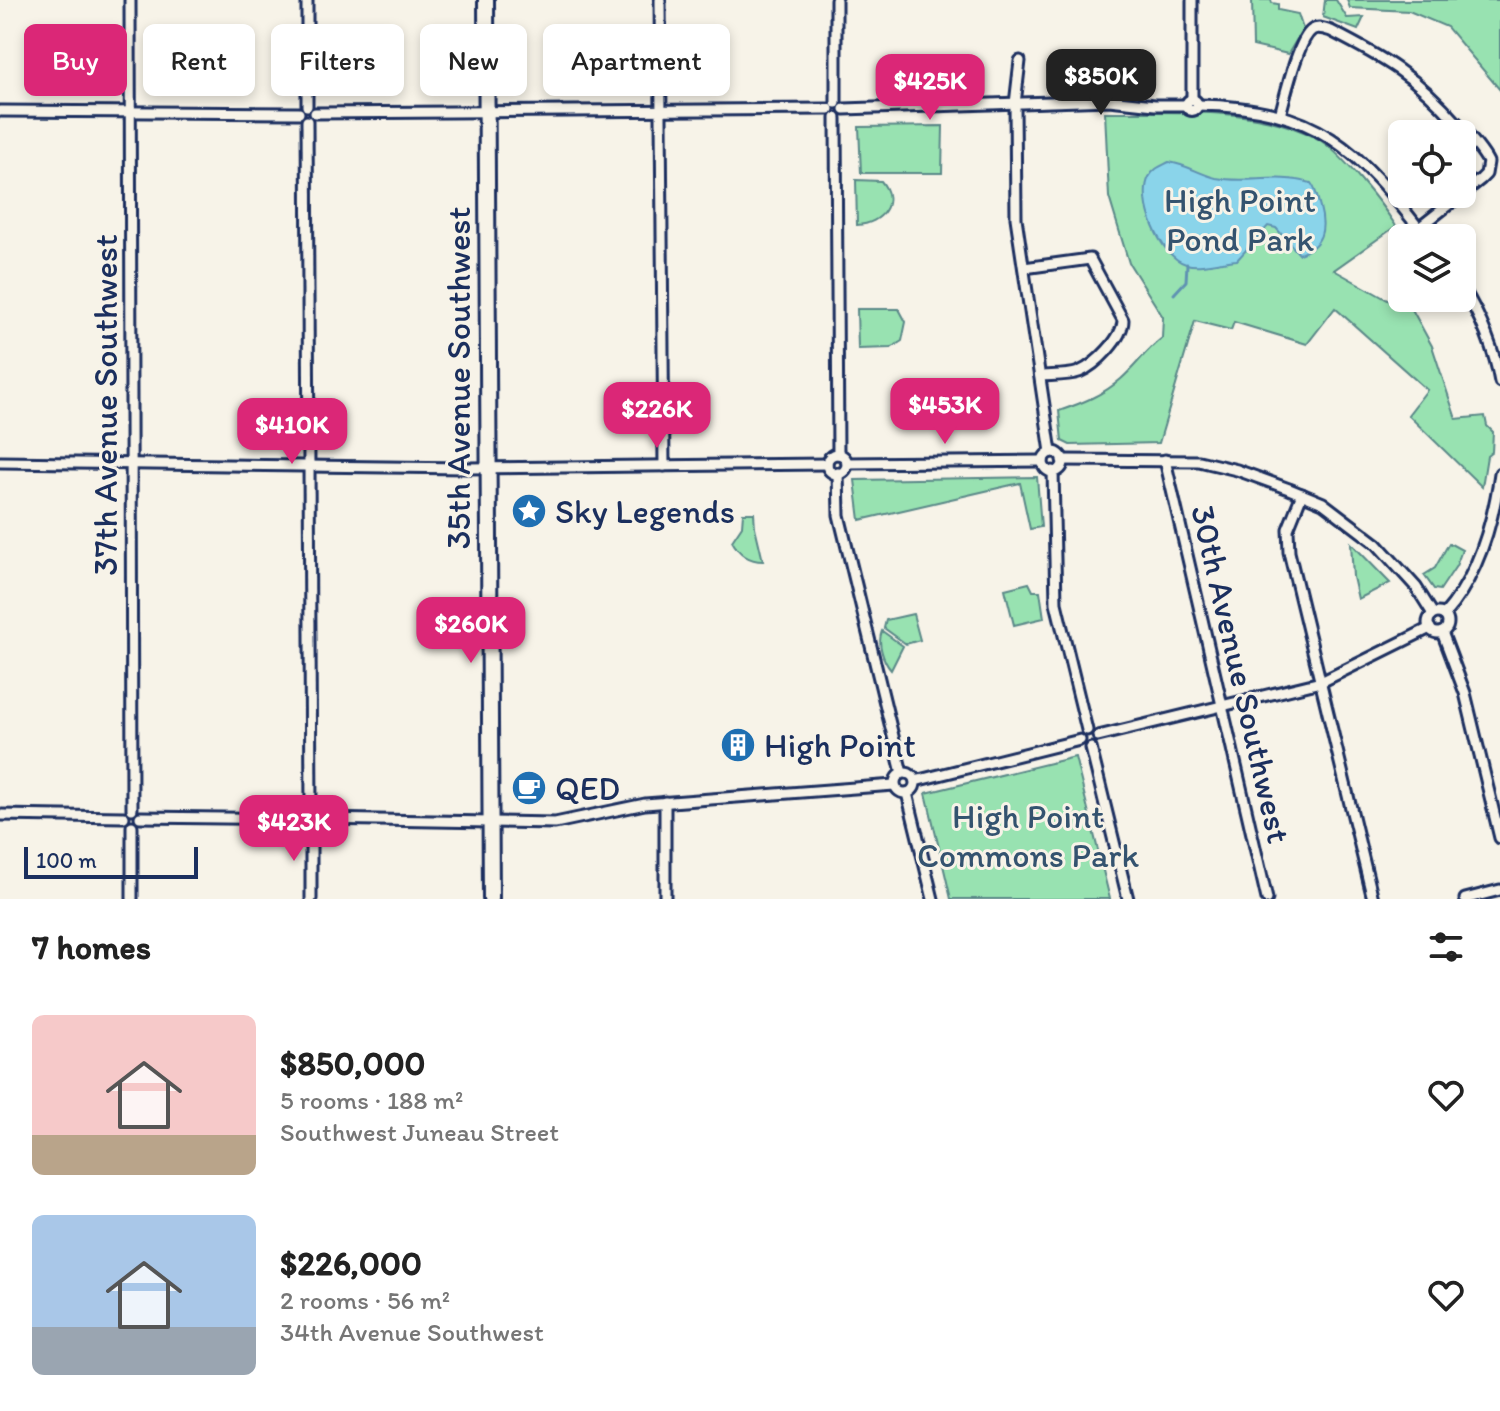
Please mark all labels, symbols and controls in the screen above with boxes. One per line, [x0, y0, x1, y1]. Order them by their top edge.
chip: Buy [24, 24, 127, 96]
chip: Rent [143, 24, 255, 96]
chip: Filters [271, 24, 404, 96]
chip: New [420, 24, 527, 96]
chip: Apartment [543, 24, 730, 96]
pin: $850K [1045, 49, 1157, 117]
pin: $425K [874, 54, 986, 122]
text: $850K [1064, 59, 1138, 91]
text: $425K [894, 64, 966, 96]
map controls [1388, 120, 1476, 312]
button: locate [1388, 120, 1476, 208]
park label: High Point Pond Park [1164, 180, 1316, 260]
street label: 35th Avenue Southwest [438, 207, 479, 549]
button: layers [1388, 224, 1476, 312]
street label: 37th Avenue Southwest [85, 234, 126, 576]
pin: $453K [889, 378, 1001, 446]
pin: $226K [601, 382, 713, 450]
text: $453K [908, 388, 982, 420]
text: $226K [622, 392, 692, 424]
pin: $410K [236, 398, 348, 466]
text: $410K [255, 408, 329, 440]
place label: Sky Legends [555, 491, 735, 532]
place icon: Sky Legends [510, 492, 548, 530]
street label: 30th Avenue Southwest [1182, 501, 1300, 847]
pin: $260K [415, 597, 527, 665]
text: $260K [434, 607, 508, 639]
place label: High Point [764, 725, 916, 766]
building icon: High Point [719, 726, 757, 764]
place label: QED [555, 768, 620, 809]
cafe icon: QED [510, 769, 548, 807]
pin: $423K [238, 795, 350, 863]
park label: High Point Commons Park [917, 796, 1139, 876]
text: $423K [257, 805, 331, 837]
scale bar [24, 843, 198, 879]
text: 100 m [36, 847, 97, 874]
icon: filters [1424, 925, 1468, 969]
text: 7 homes [32, 927, 151, 968]
text: $850,000 [280, 1043, 426, 1084]
icon: home [96, 1047, 192, 1143]
icon: heart [1424, 1073, 1468, 1117]
text: 5 rooms · 188 m² [280, 1084, 463, 1116]
text: Southwest Juneau Street [280, 1116, 559, 1148]
text: $226,000 [280, 1243, 422, 1284]
icon: home [96, 1247, 192, 1343]
icon: heart [1424, 1273, 1468, 1317]
text: 2 rooms · 56 m² [280, 1284, 450, 1316]
text: 34th Avenue Southwest [280, 1316, 544, 1348]

